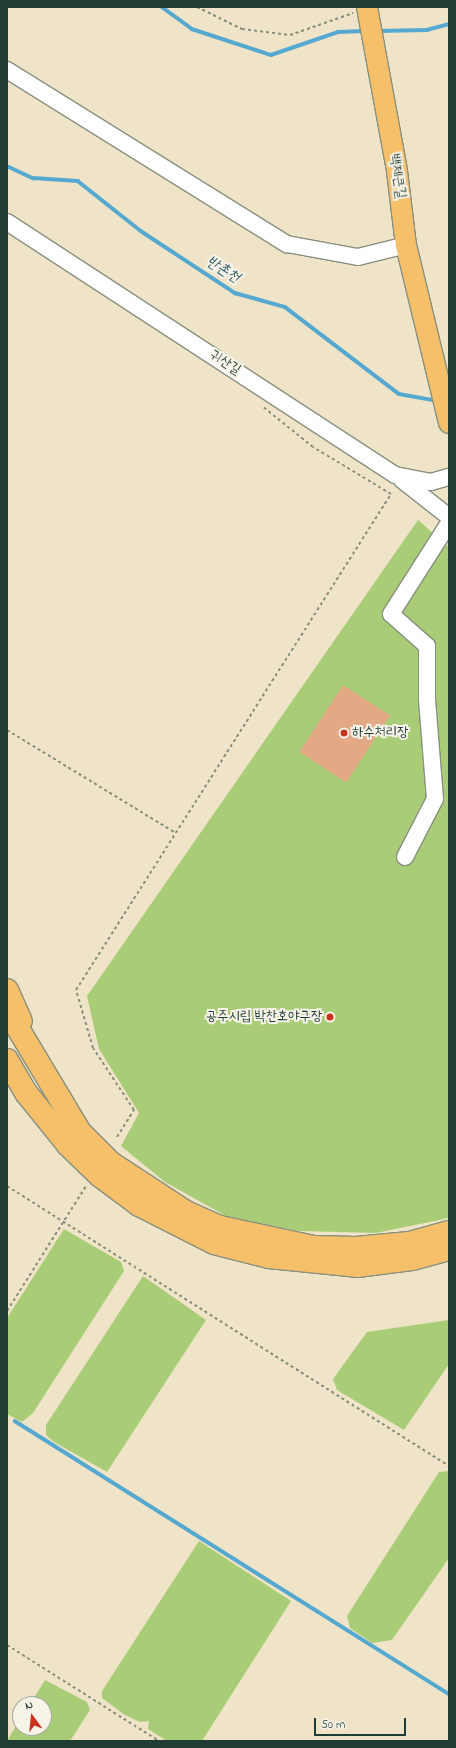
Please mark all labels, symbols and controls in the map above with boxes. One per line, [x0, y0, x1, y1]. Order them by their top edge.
street label: 백제큰길 [385, 152, 409, 200]
water label: 반촌천 [203, 253, 243, 287]
street label: 귀산길 [206, 347, 244, 379]
place label: 하수처리장 [352, 725, 408, 741]
marker: 하수처리장 [339, 728, 349, 738]
place label: 공주시립 박찬호야구장 [206, 1009, 322, 1025]
marker: 공주시립 박찬호야구장 [325, 1012, 335, 1022]
north arrow [12, 1696, 52, 1736]
text: N [23, 1697, 35, 1714]
scale bar [316, 1710, 408, 1736]
text: 50 m [321, 1716, 345, 1734]

